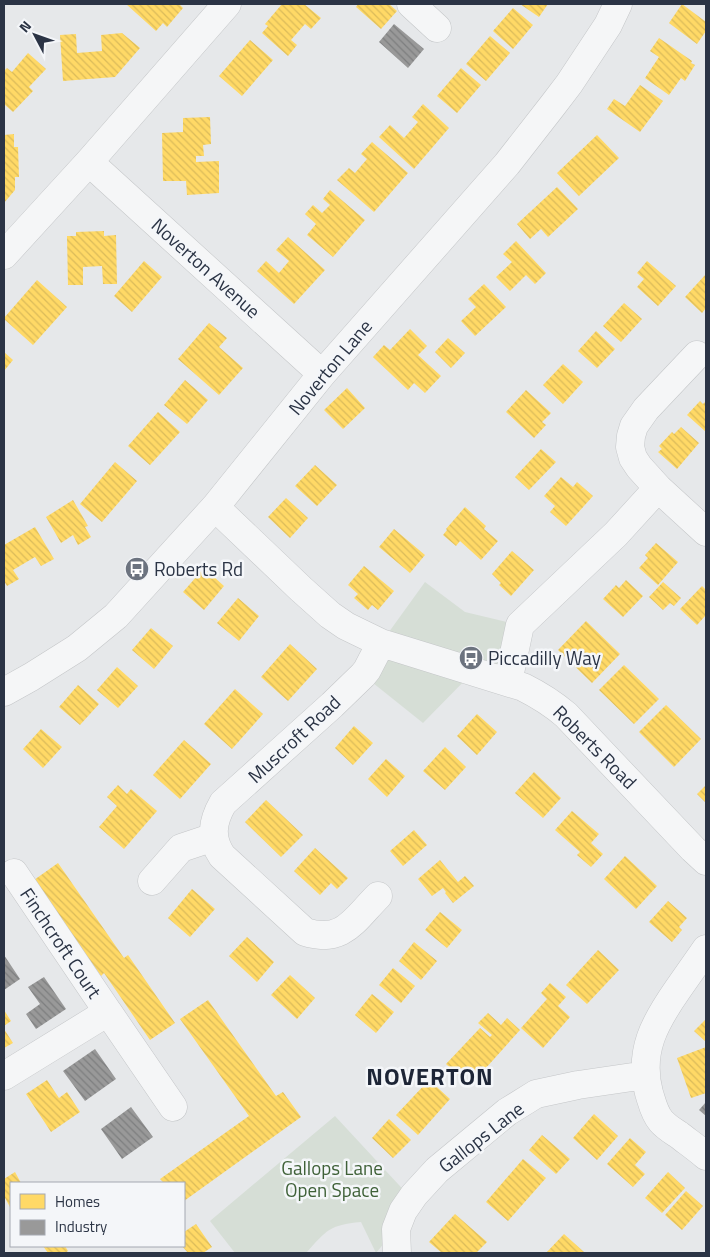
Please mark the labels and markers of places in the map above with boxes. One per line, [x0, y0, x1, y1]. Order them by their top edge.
place label: Roberts Rd [154, 554, 243, 583]
bus stop icon: Roberts Rd [124, 556, 150, 582]
place label: Piccadilly Way [488, 643, 601, 672]
bus stop icon: Piccadilly Way [458, 645, 484, 671]

